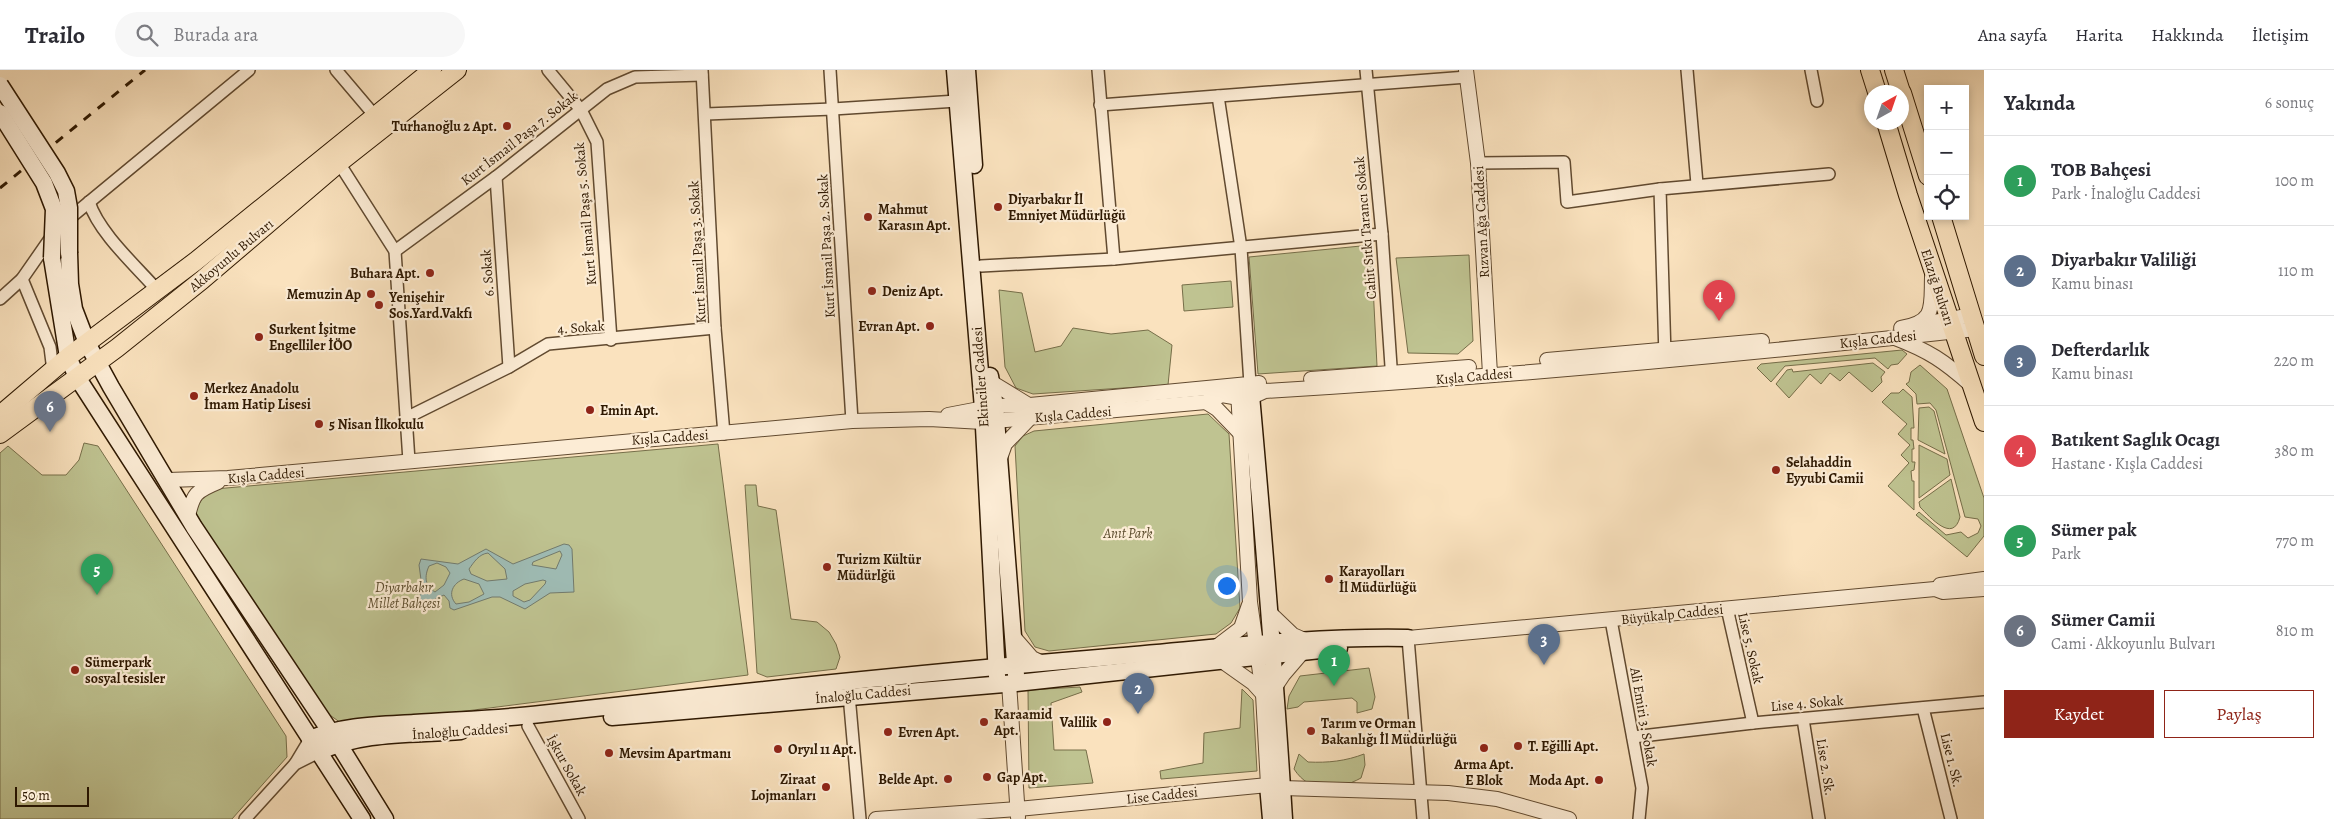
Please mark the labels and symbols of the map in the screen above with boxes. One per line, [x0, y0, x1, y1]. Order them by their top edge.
north arrow [1864, 85, 1909, 130]
street label: Kurt İsmail Paşa 7. Sokak [457, 87, 582, 190]
place label: Turhanoğlu 2 Apt. [392, 117, 497, 136]
marker: Turhanoğlu 2 Apt. [501, 120, 513, 132]
street label: Kurt İsmail Paşa 5. Sokak [570, 142, 601, 286]
street label: Cahit Sıtkı Tarancı Sokak [1350, 156, 1381, 300]
street label: Rızvan Ağa Caddesi [1469, 165, 1494, 279]
street label: Kurt İsmail Paşa 2. Sokak [813, 173, 840, 318]
street label: Kurt İsmail Paşa 3. Sokak [684, 180, 711, 324]
place label: Diyarbakır İl Emniyet Müdürlüğü [1008, 190, 1126, 225]
place label: Mahmut Karasın Apt. [878, 200, 951, 235]
marker: Diyarbakır İl Emniyet Müdürlüğü [992, 201, 1004, 213]
marker: Mahmut Karasın Apt. [862, 211, 874, 223]
street label: Akkoyunlu Bulvarı [184, 214, 278, 297]
street label: Elazığ Bulvarı [1916, 246, 1959, 328]
street label: 6. Sokak [476, 249, 499, 297]
place label: Buhara Apt. [350, 264, 420, 283]
marker: Buhara Apt. [424, 267, 436, 279]
pin: 4 [1703, 280, 1735, 321]
place label: Deniz Apt. [882, 282, 943, 301]
place label: Memuzin Ap [287, 285, 361, 304]
marker: Deniz Apt. [866, 285, 878, 297]
marker: Memuzin Ap [365, 288, 377, 300]
place label: Yenişehir Sos.Yard.Vakfı [388, 288, 472, 323]
marker: Yenişehir Sos.Yard.Vakfı [373, 299, 385, 311]
street label: 4. Sokak [557, 316, 605, 339]
place label: Evran Apt. [858, 317, 920, 336]
place label: Surkent İşitme Engelliler İÖO [269, 320, 356, 355]
marker: Evran Apt. [924, 320, 936, 332]
street label: Ekinciler Caddesi [968, 326, 993, 428]
street label: Kışla Caddesi [1839, 326, 1918, 353]
marker: Surkent İşitme Engelliler İÖO [253, 331, 265, 343]
street label: Kışla Caddesi [1435, 364, 1513, 389]
place label: Merkez Anadolu İmam Hatip Lisesi [204, 379, 311, 414]
marker: Merkez Anadolu İmam Hatip Lisesi [188, 390, 200, 402]
pin: 6 [34, 391, 66, 432]
place label: Emin Apt. [600, 401, 659, 420]
street label: Kışla Caddesi [1034, 402, 1112, 427]
marker: Emin Apt. [584, 404, 596, 416]
place label: 5 Nisan İlkokulu [329, 415, 424, 434]
marker: 5 Nisan İlkokulu [313, 418, 325, 430]
street label: Kışla Caddesi [631, 425, 709, 450]
place label: Selahaddin Eyyubi Camii [1786, 453, 1864, 488]
street label: Kışla Caddesi [227, 463, 305, 488]
marker: Selahaddin Eyyubi Camii [1770, 464, 1782, 476]
park label: Anıt Park [1103, 524, 1152, 543]
place label: Turizm Kültür Müdürlğü [837, 550, 921, 585]
pin: 5 [81, 554, 113, 595]
marker: Turizm Kültür Müdürlğü [821, 561, 833, 573]
place label: Karayolları İl Müdürlüğü [1339, 562, 1417, 597]
your location [1214, 573, 1240, 599]
marker: Karayolları İl Müdürlüğü [1323, 573, 1335, 585]
park label: Diyarbakır Millet Bahçesi [368, 578, 441, 613]
street label: Büyükalp Caddesi [1620, 600, 1724, 629]
street label: Lise 5. Sokak [1733, 611, 1768, 686]
pin: 3 [1528, 624, 1560, 665]
pin: 1 [1318, 645, 1350, 686]
place label: Sümerpark sosyal tesisler [85, 653, 166, 688]
marker: Sümerpark sosyal tesisler [69, 664, 81, 676]
street label: Ali Emiri 3. Sokak [1625, 665, 1662, 768]
pin: 2 [1122, 673, 1154, 714]
street label: İnaloğlu Caddesi [814, 681, 912, 708]
street label: Lise 4. Sokak [1770, 691, 1844, 716]
place label: Karaamid Apt. [993, 705, 1053, 740]
place label: Valilik [1059, 713, 1098, 732]
place label: Tarım ve Orman Bakanlığı İl Müdürlüğü [1321, 714, 1458, 749]
marker: Karaamid Apt. [978, 716, 990, 728]
marker: Valilik [1101, 716, 1113, 728]
street label: İnaloğlu Caddesi [411, 719, 509, 744]
place label: Evren Apt. [898, 723, 959, 742]
marker: Tarım ve Orman Bakanlığı İl Müdürlüğü [1305, 725, 1317, 737]
marker: Evren Apt. [882, 726, 894, 738]
street label: İşkur Sokak [542, 731, 591, 799]
street label: Lise 1. Sk. [1936, 731, 1967, 789]
place label: T. Eğilli Apt. [1528, 737, 1599, 756]
street label: Lise 2. Sk. [1812, 737, 1839, 797]
place label: Oryıl 11 Apt. [788, 740, 857, 759]
marker: T. Eğilli Apt. [1512, 740, 1524, 752]
marker: Arma Apt. E Blok [1478, 742, 1490, 754]
marker: Oryıl 11 Apt. [772, 743, 784, 755]
place label: Mevsim Apartmanı [619, 744, 731, 763]
marker: Mevsim Apartmanı [603, 747, 615, 759]
place label: Arma Apt. E Blok [1453, 755, 1514, 790]
place label: Gap Apt. [997, 768, 1047, 787]
place label: Ziraat Lojmanları [751, 770, 816, 805]
place label: Belde Apt. [878, 770, 938, 789]
marker: Gap Apt. [981, 771, 993, 783]
place label: Moda Apt. [1529, 771, 1589, 790]
marker: Belde Apt. [942, 773, 954, 785]
marker: Moda Apt. [1593, 774, 1605, 786]
marker: Ziraat Lojmanları [820, 781, 832, 793]
street label: Lise Caddesi [1125, 782, 1199, 809]
scale bar [15, 784, 89, 807]

